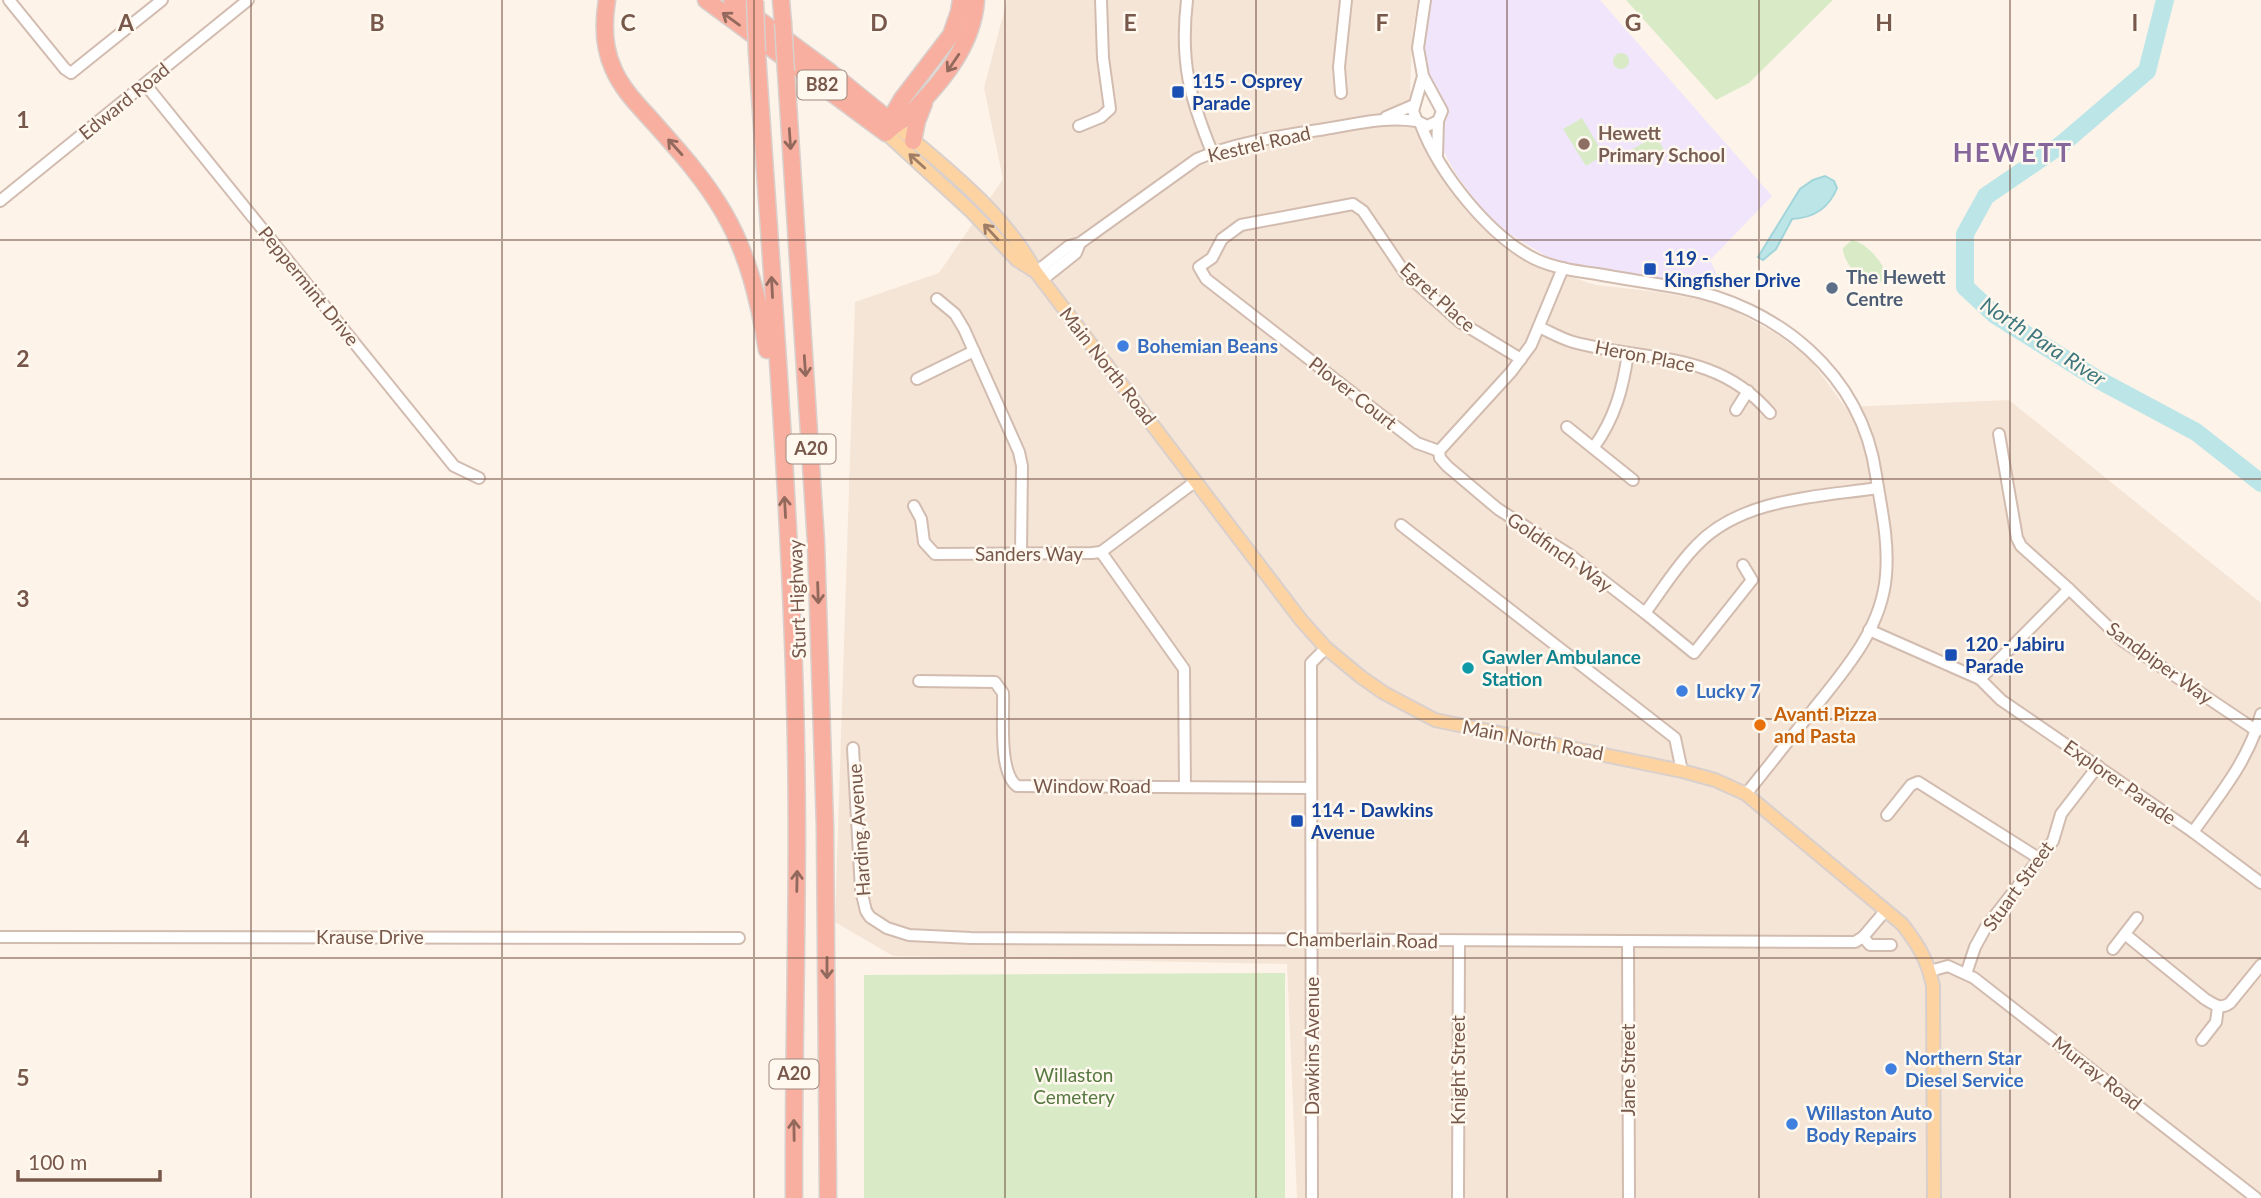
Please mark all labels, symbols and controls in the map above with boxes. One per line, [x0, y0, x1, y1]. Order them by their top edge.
text: A [117, 8, 135, 36]
text: B [369, 8, 385, 36]
text: C [620, 8, 636, 36]
text: D [870, 8, 888, 36]
text: E [1123, 8, 1137, 36]
text: F [1375, 8, 1389, 36]
text: G [1625, 8, 1641, 36]
text: H [1875, 8, 1893, 36]
text: I [2132, 8, 2138, 36]
one-way arrow [722, 12, 741, 26]
one-way arrow [946, 53, 960, 72]
street label: Edward Road [74, 57, 174, 144]
place label: 115 - Osprey Parade [1192, 69, 1303, 114]
road number: B82 [798, 70, 846, 100]
marker: 115 - Osprey Parade [1170, 84, 1186, 100]
text: 1 [16, 105, 30, 133]
street label: Kestrel Road [1205, 120, 1313, 167]
place label: Hewett Primary School [1598, 121, 1725, 166]
one-way arrow [783, 127, 796, 150]
marker: Hewett Primary School [1576, 136, 1592, 152]
district label: HEWETT [1953, 136, 2073, 168]
one-way arrow [667, 138, 683, 156]
one-way arrow [908, 153, 926, 169]
street label: Peppermint Drive [254, 221, 365, 350]
one-way arrow [982, 224, 999, 241]
place label: 119 - Kingfisher Drive [1664, 246, 1801, 291]
street label: Egret Place [1396, 257, 1481, 336]
marker: 119 - Kingfisher Drive [1642, 261, 1658, 277]
place label: The Hewett Centre [1846, 265, 1946, 310]
one-way arrow [765, 276, 778, 299]
marker: The Hewett Centre [1824, 280, 1840, 296]
water label: North Para River [1977, 291, 2112, 391]
street label: Main North Road [1055, 302, 1162, 429]
place label: Bohemian Beans [1137, 334, 1278, 357]
street label: Heron Place [1593, 335, 1697, 376]
marker: Bohemian Beans [1115, 338, 1131, 354]
text: 2 [16, 344, 30, 372]
street label: Plover Court [1305, 351, 1402, 434]
one-way arrow [799, 354, 812, 377]
road number: A20 [786, 434, 836, 463]
one-way arrow [779, 496, 792, 519]
street label: Goldfinch Way [1503, 507, 1617, 596]
street label: Sturt Highway [783, 539, 810, 659]
street label: Sanders Way [975, 542, 1083, 565]
one-way arrow [811, 582, 824, 605]
text: 3 [16, 584, 30, 612]
street label: Sandpiper Way [2103, 616, 2218, 709]
place label: 120 - Jabiru Parade [1965, 632, 2065, 677]
place label: Gawler Ambulance Station [1482, 645, 1641, 690]
marker: 120 - Jabiru Parade [1943, 647, 1959, 663]
marker: Gawler Ambulance Station [1460, 660, 1476, 676]
place label: Lucky 7 [1696, 679, 1761, 702]
marker: Lucky 7 [1674, 683, 1690, 699]
place label: Avanti Pizza and Pasta [1773, 702, 1877, 747]
street label: Main North Road [1461, 715, 1606, 764]
marker: Avanti Pizza and Pasta [1752, 717, 1768, 733]
street label: Explorer Parade [2060, 734, 2181, 829]
street label: Harding Avenue [842, 763, 875, 897]
street label: Window Road [1033, 774, 1151, 797]
place label: 114 - Dawkins Avenue [1310, 798, 1433, 843]
marker: 114 - Dawkins Avenue [1289, 813, 1305, 829]
text: 4 [16, 824, 30, 852]
street label: Stuart Street [1977, 836, 2058, 935]
one-way arrow [790, 870, 804, 893]
street label: Krause Drive [316, 925, 424, 948]
street label: Chamberlain Road [1286, 927, 1438, 952]
one-way arrow [820, 957, 834, 980]
street label: Dawkins Avenue [1300, 977, 1323, 1115]
street label: Knight Street [1446, 1015, 1469, 1125]
street label: Jane Street [1616, 1024, 1639, 1116]
street label: Murray Road [2048, 1031, 2147, 1115]
place label: Northern Star Diesel Service [1905, 1046, 2024, 1091]
road number: A20 [770, 1059, 818, 1088]
marker: Northern Star Diesel Service [1883, 1061, 1899, 1077]
text: 5 [16, 1063, 30, 1091]
park label: Willaston Cemetery [1033, 1063, 1115, 1108]
place label: Willaston Auto Body Repairs [1806, 1101, 1932, 1146]
marker: Willaston Auto Body Repairs [1784, 1116, 1800, 1132]
one-way arrow [787, 1119, 800, 1142]
scale bar [18, 1138, 159, 1182]
text: 100 m [28, 1149, 87, 1174]

